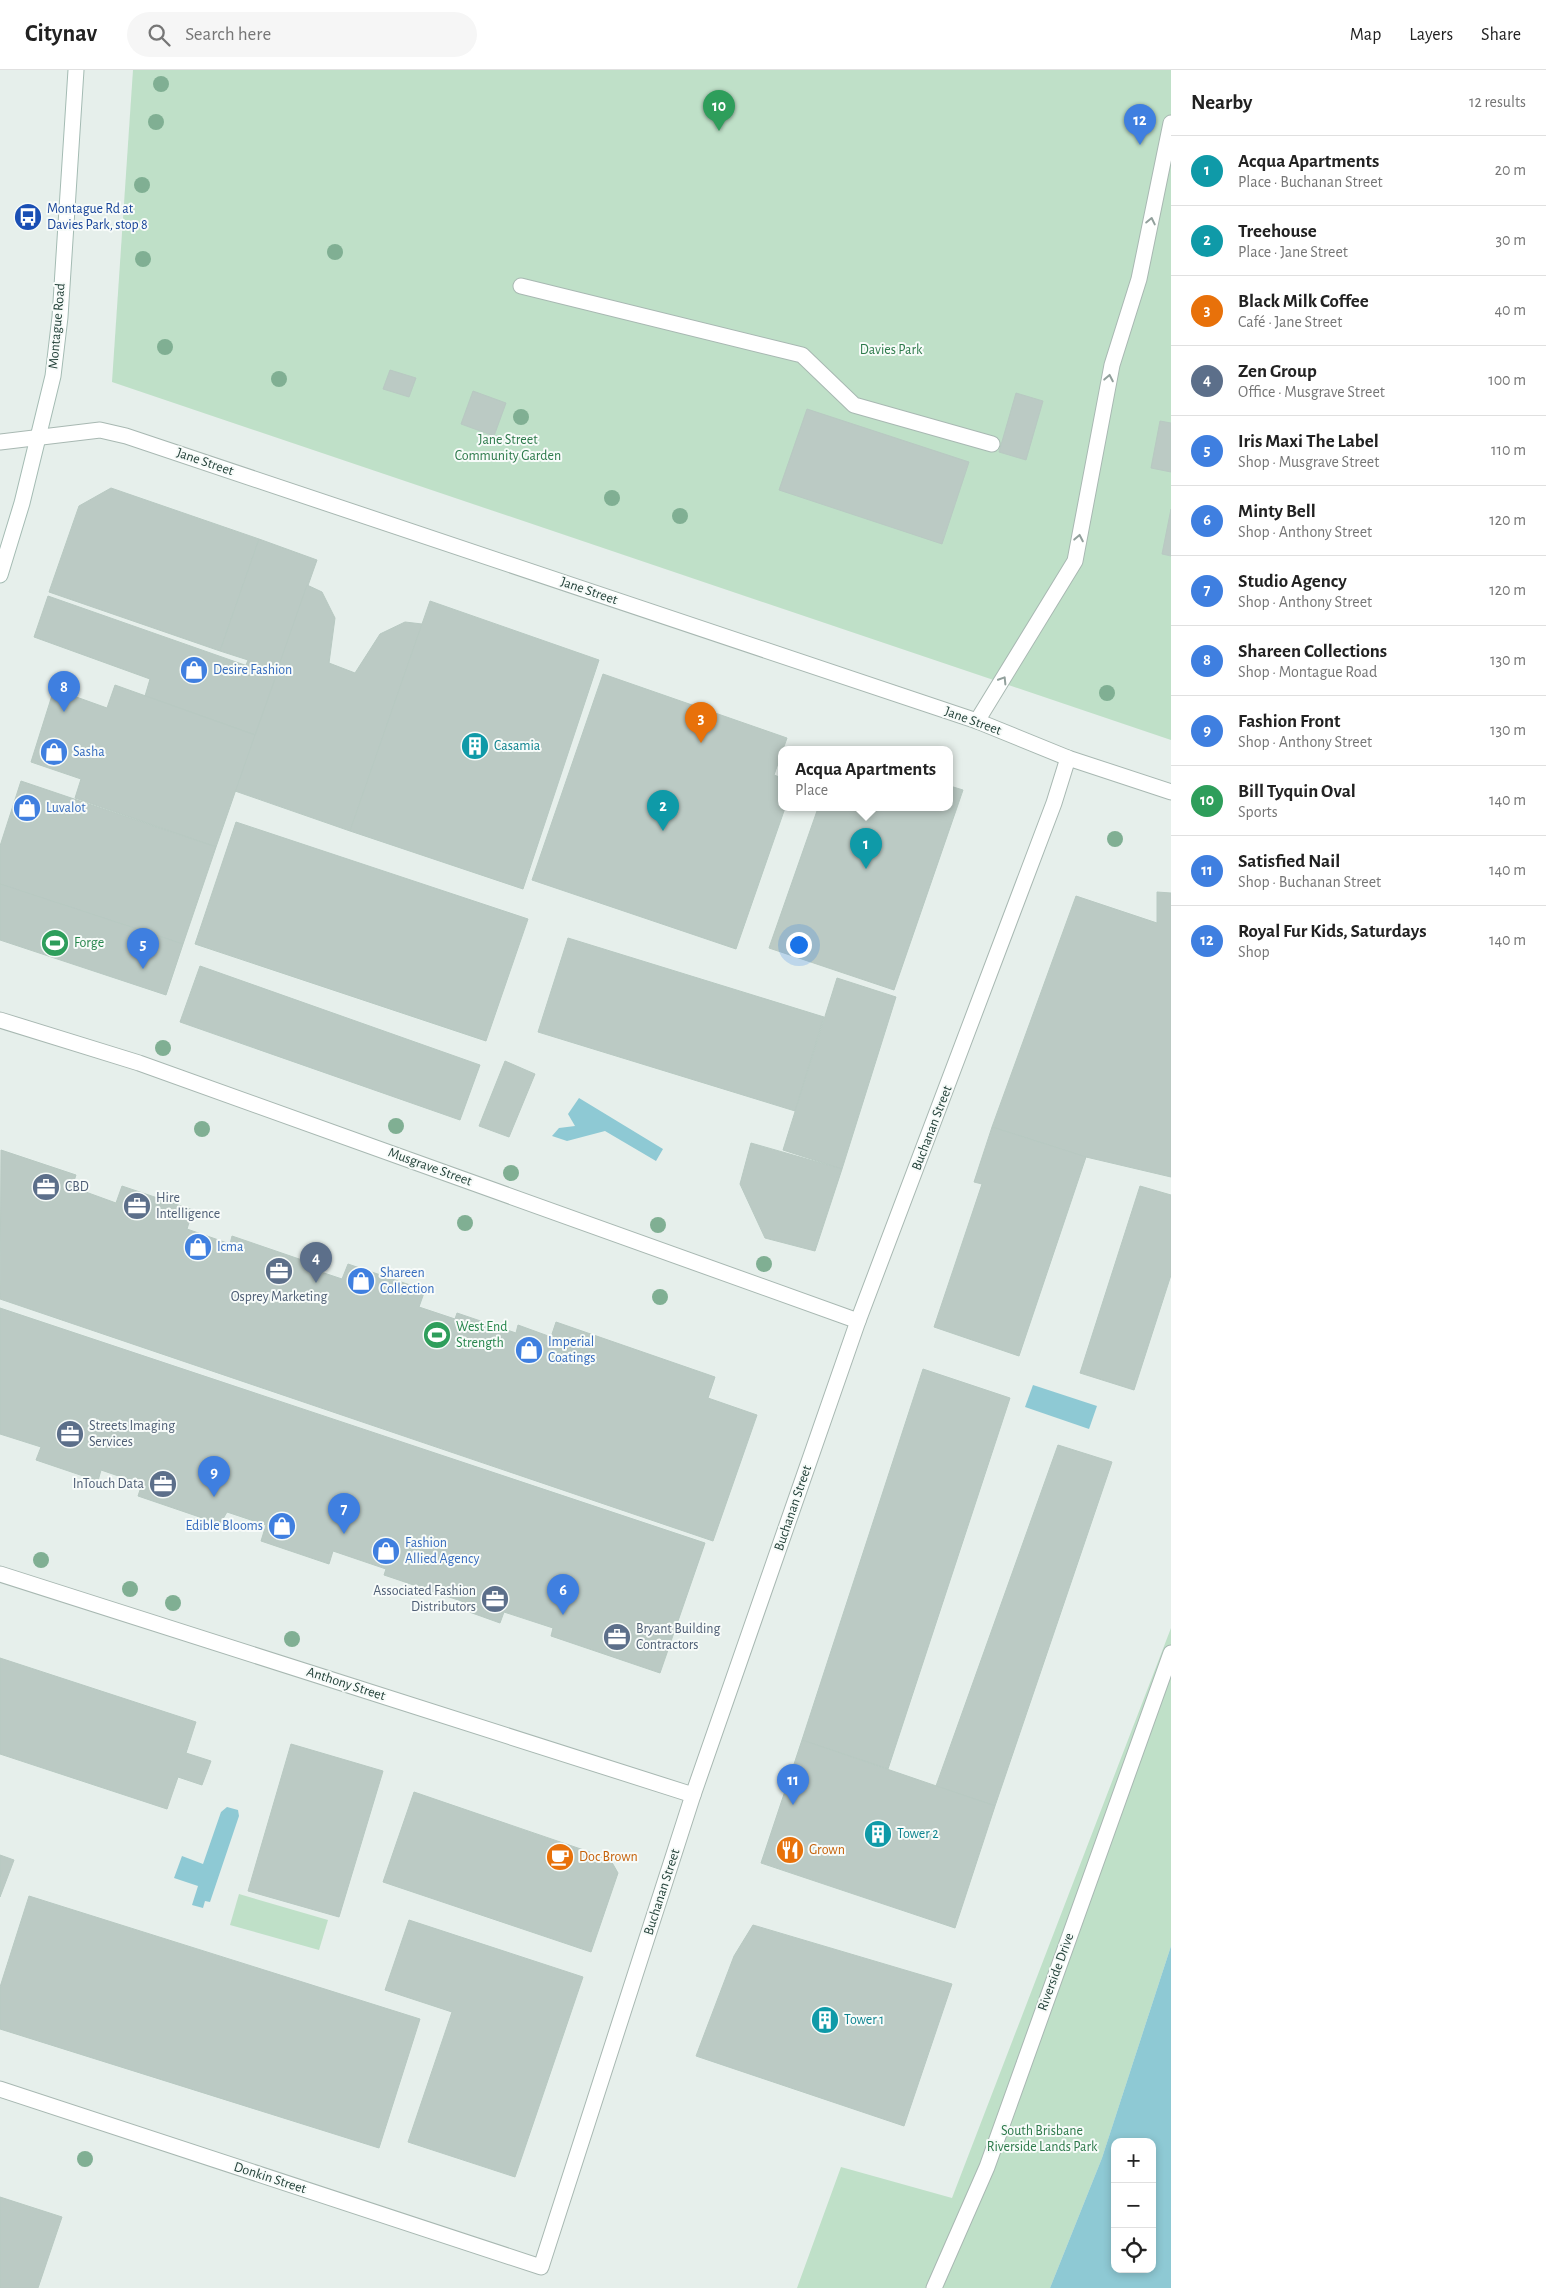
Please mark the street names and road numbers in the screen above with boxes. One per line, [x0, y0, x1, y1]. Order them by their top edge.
street label: Montague Road [46, 282, 68, 370]
street label: Jane Street [175, 446, 236, 478]
street label: Jane Street [559, 575, 620, 607]
street label: Jane Street [943, 704, 1004, 738]
street label: Buchanan Street [909, 1083, 955, 1172]
street label: Musgrave Street [386, 1145, 474, 1189]
street label: Buchanan Street [772, 1463, 814, 1553]
street label: Anthony Street [305, 1665, 388, 1703]
street label: Buchanan Street [641, 1847, 683, 1937]
street label: Riverside Drive [1035, 1931, 1077, 2013]
street label: Donkin Street [232, 2160, 308, 2196]

